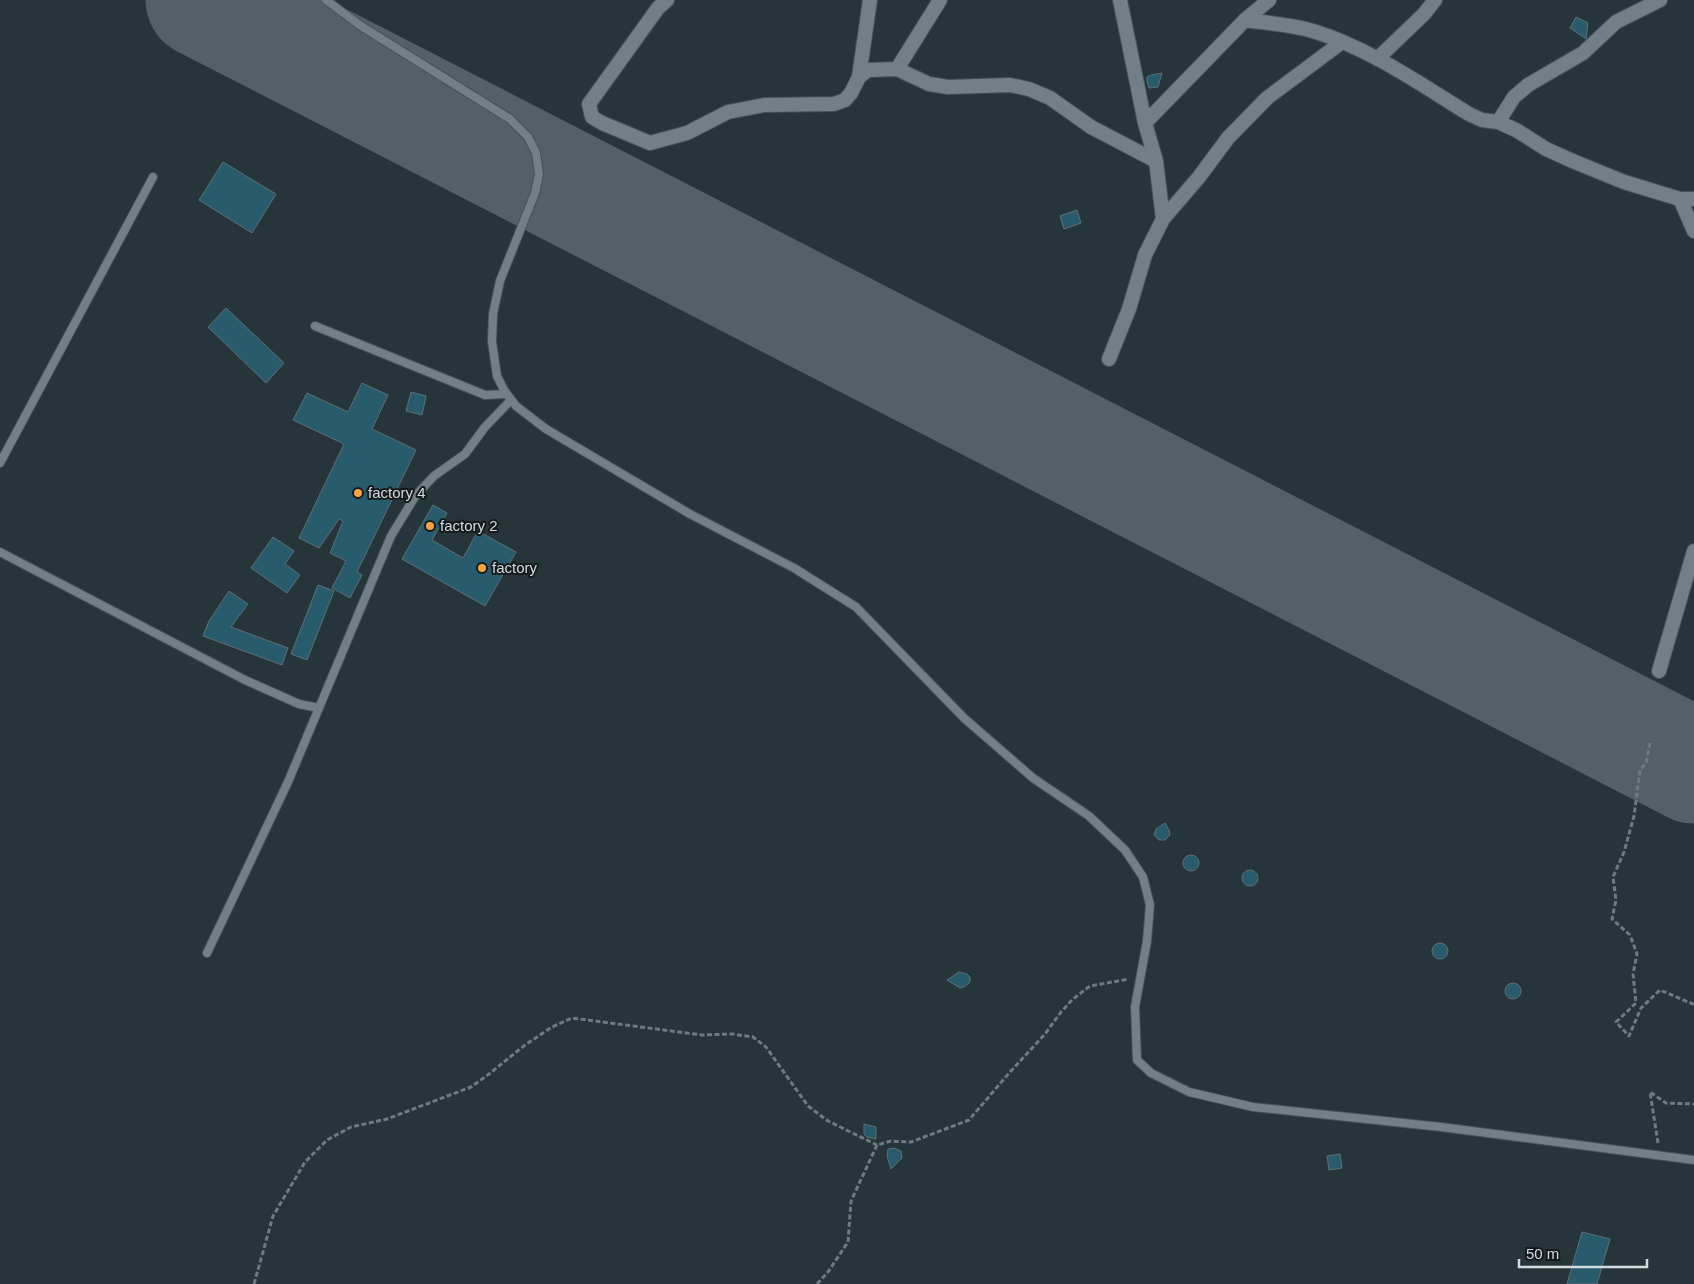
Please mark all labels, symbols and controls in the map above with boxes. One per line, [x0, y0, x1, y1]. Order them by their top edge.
place label: factory 4 [368, 484, 426, 501]
marker: factory 4 [352, 487, 364, 499]
place label: factory 2 [440, 517, 498, 534]
marker: factory 2 [424, 520, 436, 532]
place label: factory [492, 559, 538, 576]
marker: factory [476, 562, 488, 574]
scale bar [1519, 1236, 1646, 1268]
text: 50 m [1526, 1245, 1559, 1262]

